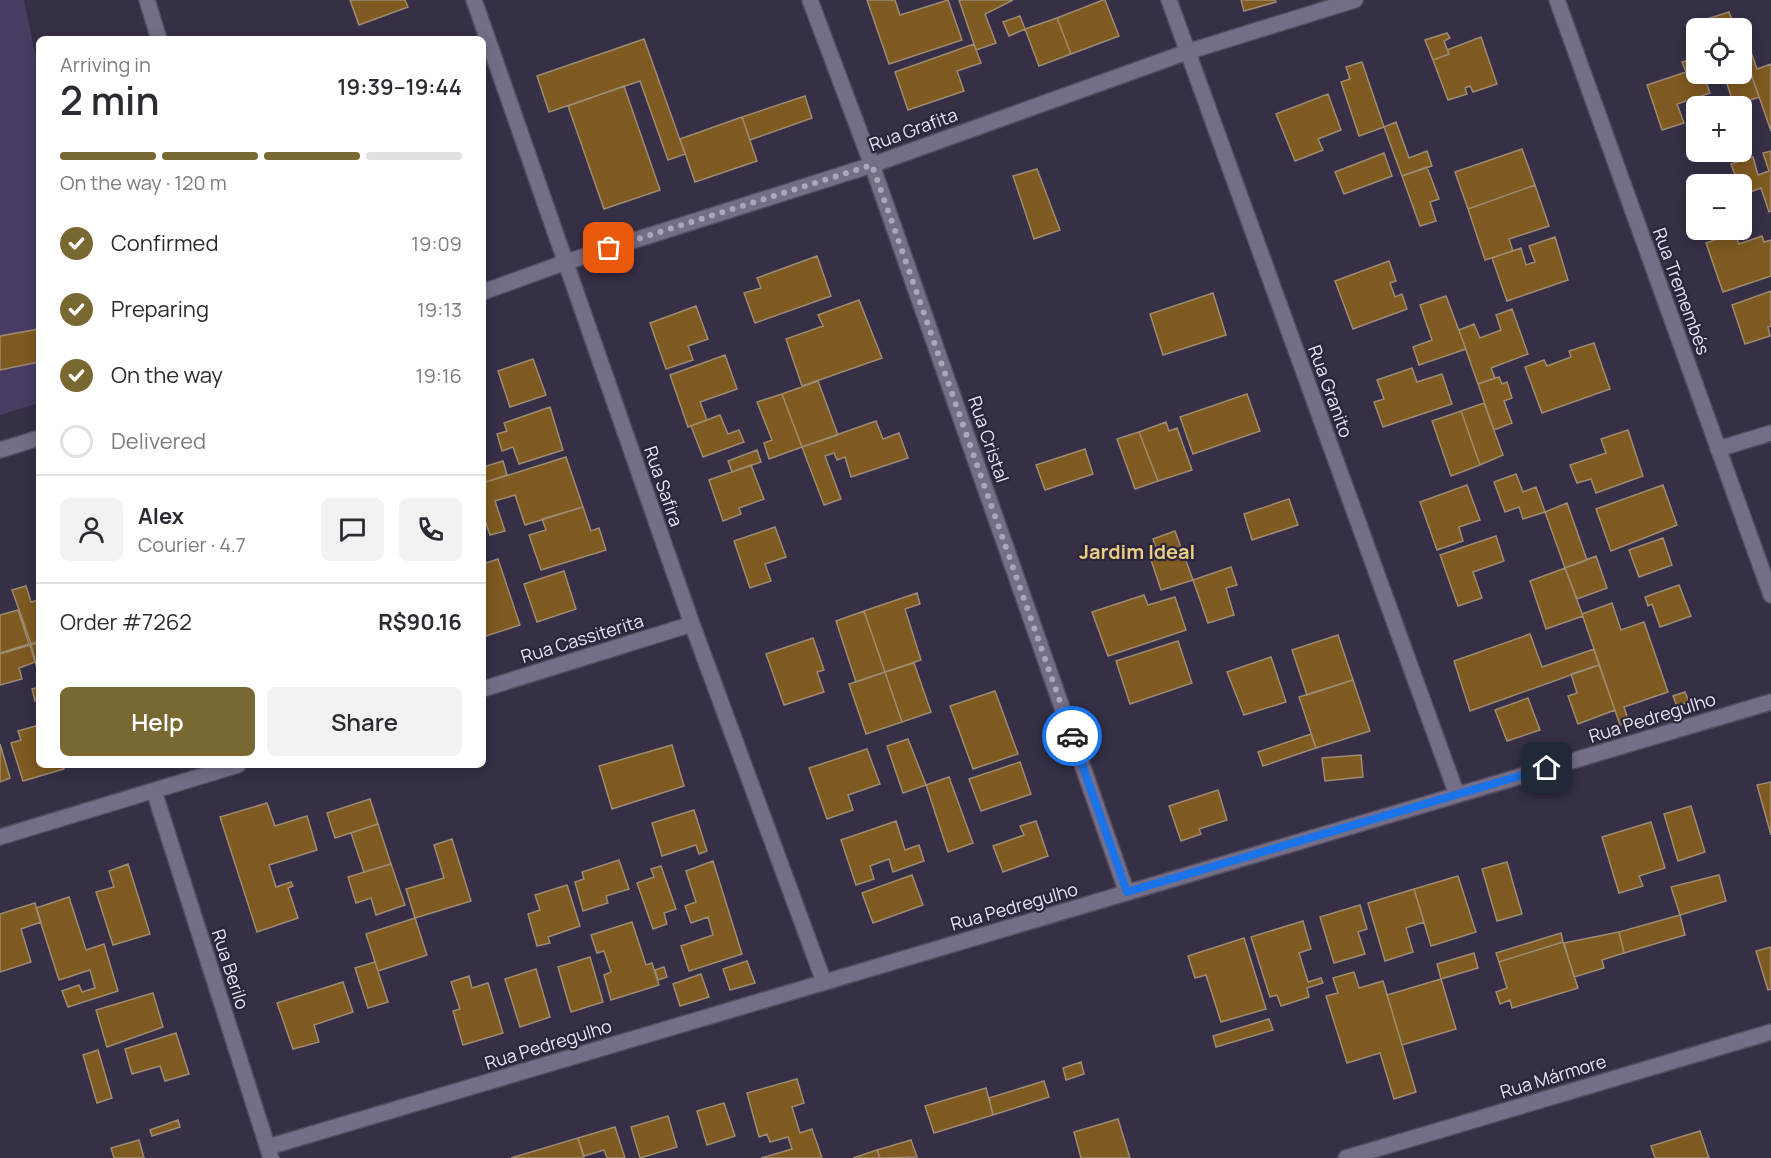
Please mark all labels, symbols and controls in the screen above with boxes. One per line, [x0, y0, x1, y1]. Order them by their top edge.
map controls [1686, 18, 1752, 240]
button: locate [1686, 18, 1752, 84]
text: Arriving in [60, 51, 151, 78]
text: 19:39–19:44 [337, 72, 462, 102]
text: 2 min [60, 73, 159, 127]
button: + [1686, 96, 1752, 162]
street label: Rua Grafita [865, 102, 961, 156]
text: On the way · 120 m [60, 169, 227, 196]
button: − [1686, 174, 1752, 240]
pin [583, 222, 634, 273]
street label: Rua Tremembés [1648, 224, 1716, 358]
icon: check [60, 227, 93, 260]
text: Confirmed [111, 228, 219, 258]
text: 19:09 [411, 230, 462, 257]
icon: bag [592, 231, 625, 264]
icon: check [60, 293, 93, 326]
text: Preparing [111, 294, 209, 324]
text: 19:13 [417, 296, 462, 323]
street label: Rua Granito [1303, 341, 1359, 441]
icon: check [60, 359, 93, 392]
text: On the way [111, 360, 223, 390]
text: 19:16 [416, 362, 462, 389]
street label: Rua Cristal [963, 393, 1015, 485]
text: Delivered [111, 426, 206, 456]
street label: Rua Safira [639, 443, 689, 529]
button: person [60, 498, 123, 561]
button: chat [321, 498, 384, 561]
button: phone [399, 498, 462, 561]
text: Alex [138, 501, 184, 531]
text: Courier · 4.7 [138, 531, 246, 558]
district label: Jardim Ideal [1079, 538, 1195, 565]
text: Order #7262 [60, 607, 192, 637]
text: R$90.16 [378, 607, 462, 637]
street label: Rua Cassiterita [518, 608, 646, 668]
street label: Rua Pedregulho [1586, 686, 1718, 748]
button: Help [60, 687, 255, 756]
button: Share [267, 687, 462, 756]
courier [1042, 706, 1102, 766]
icon: car [1056, 720, 1089, 753]
pin [1521, 742, 1572, 793]
icon: home [1530, 751, 1563, 784]
street label: Rua Pedregulho [948, 876, 1080, 936]
street label: Rua Berilo [207, 926, 255, 1012]
street label: Rua Pedregulho [482, 1013, 614, 1075]
street label: Rua Mármore [1497, 1048, 1609, 1104]

